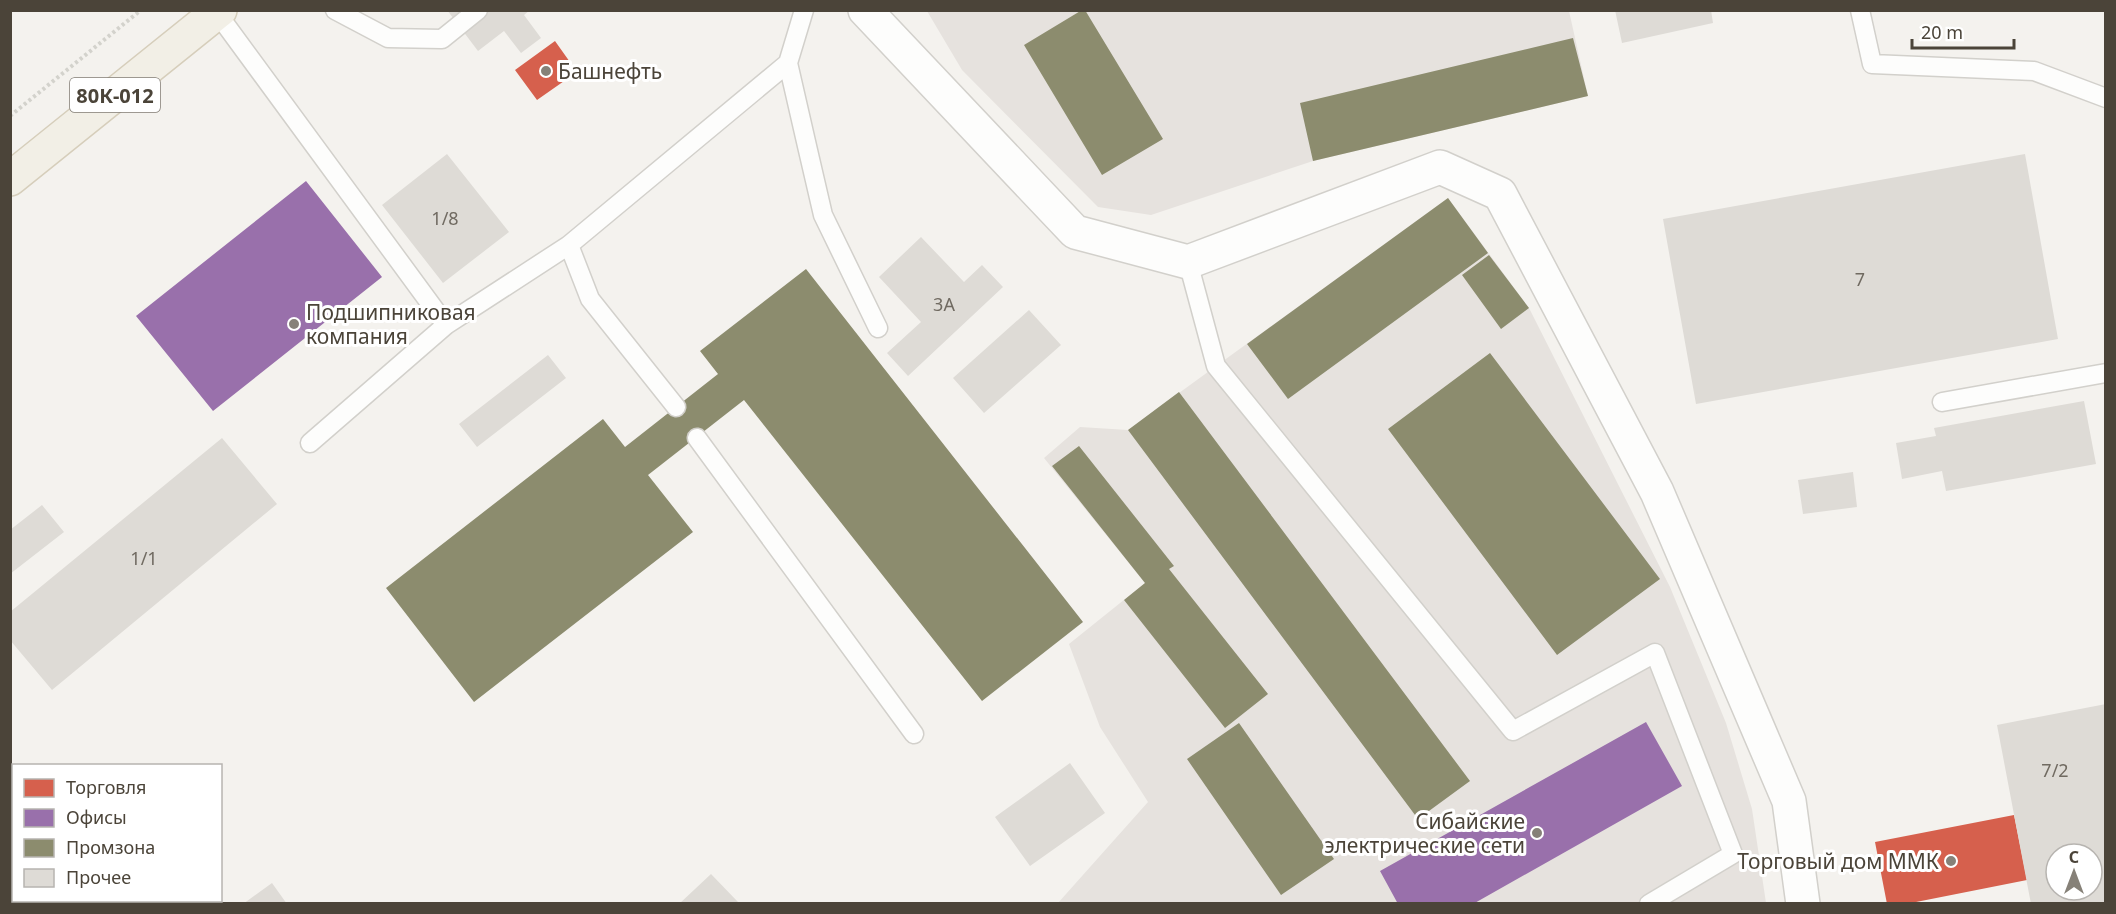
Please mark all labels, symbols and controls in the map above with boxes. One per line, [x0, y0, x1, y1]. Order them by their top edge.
scale bar [1912, 12, 2014, 50]
text: 20 m [1921, 20, 1963, 44]
place label: Башнефть [558, 57, 662, 85]
marker: Башнефть [539, 64, 553, 78]
road number: 80К-012 [70, 78, 160, 112]
house number: 1/8 [431, 206, 459, 230]
house number: 7 [1855, 267, 1865, 291]
house number: 3А [933, 292, 955, 316]
place label: Подшипниковая компания [306, 298, 476, 350]
marker: Подшипниковая компания [287, 317, 301, 331]
house number: 1/1 [130, 546, 158, 570]
house number: 7/2 [2041, 758, 2069, 782]
legend [12, 764, 222, 902]
text: Торговля [66, 775, 146, 799]
text: Офисы [66, 805, 127, 829]
place label: Сибайские электрические сети [1324, 807, 1525, 859]
marker: Сибайские электрические сети [1530, 826, 1544, 840]
text: Промзона [66, 835, 155, 859]
north arrow [2044, 842, 2104, 902]
text: С [2069, 846, 2079, 868]
place label: Торговый дом ММК [1737, 847, 1939, 875]
marker: Торговый дом ММК [1944, 854, 1958, 868]
text: Прочее [66, 865, 131, 889]

